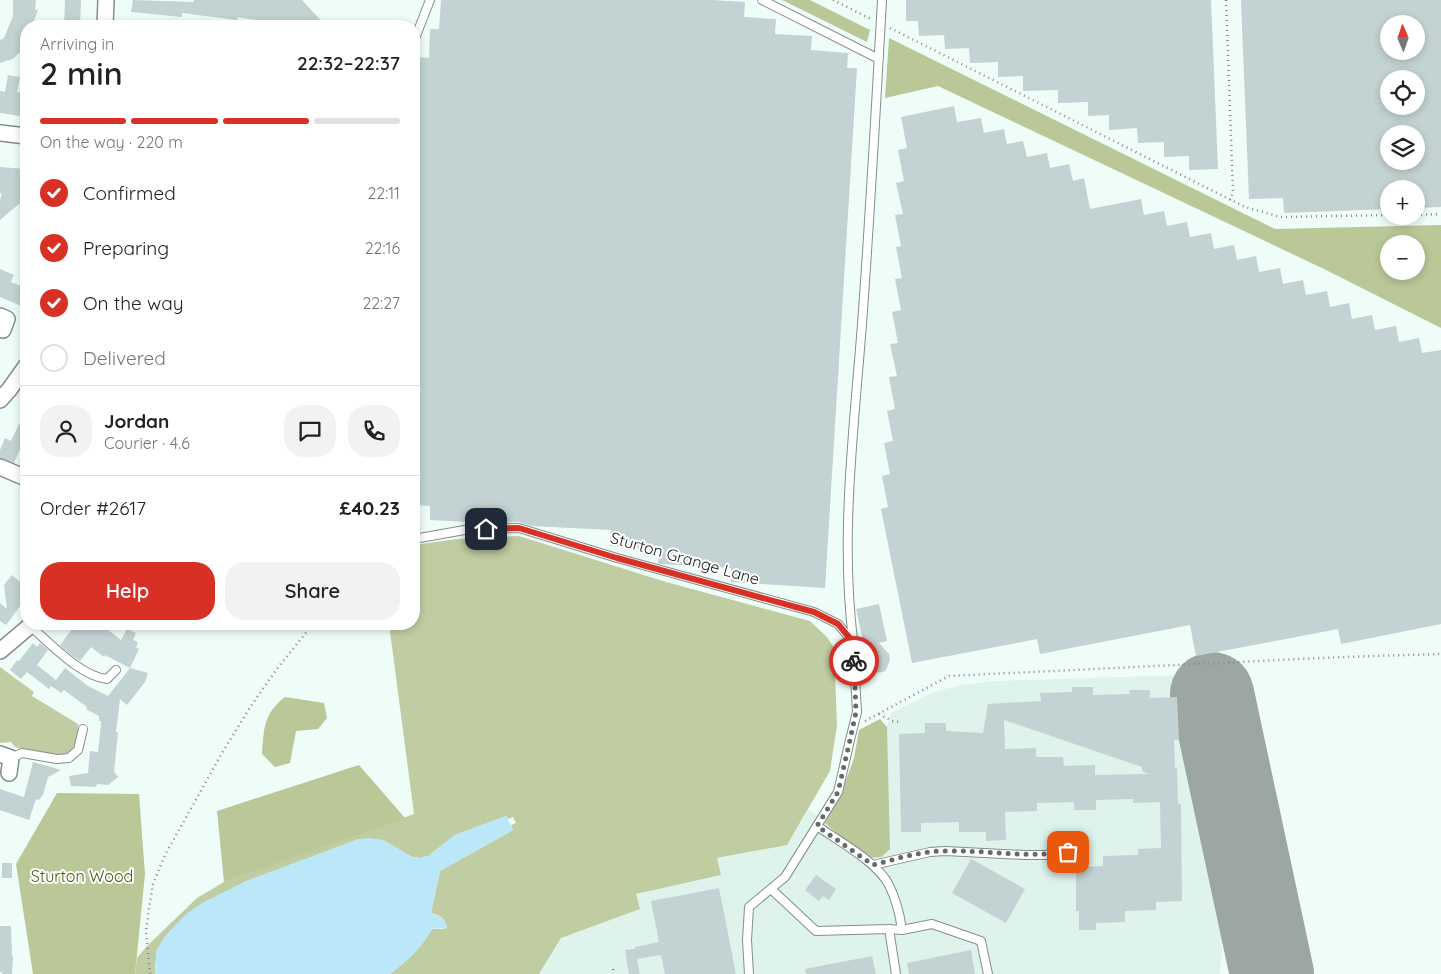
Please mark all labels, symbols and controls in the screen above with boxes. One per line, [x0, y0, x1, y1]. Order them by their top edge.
north arrow [1380, 15, 1425, 60]
map controls [1380, 15, 1425, 280]
text: Arriving in [40, 34, 114, 54]
text: 22:32–22:37 [297, 51, 400, 75]
text: 2 min [40, 53, 123, 93]
button: locate [1380, 70, 1425, 115]
button: layers [1380, 125, 1425, 170]
text: On the way · 220 m [40, 132, 183, 152]
icon: check [40, 179, 68, 207]
button: + [1380, 180, 1425, 225]
text: Confirmed [83, 181, 176, 205]
text: 22:11 [367, 183, 400, 203]
icon: check [40, 234, 68, 262]
button: − [1380, 235, 1425, 280]
text: Preparing [83, 236, 169, 260]
text: 22:16 [365, 238, 400, 258]
icon: check [40, 289, 68, 317]
text: On the way [83, 291, 184, 315]
text: 22:27 [363, 293, 400, 313]
text: Delivered [83, 346, 166, 370]
button: person [40, 405, 92, 457]
button: chat [284, 405, 336, 457]
button: phone [348, 405, 400, 457]
text: Jordan [104, 409, 169, 433]
text: Courier · 4.6 [104, 433, 190, 453]
text: Order #2617 [40, 496, 146, 520]
text: £40.23 [340, 496, 400, 520]
pin [465, 508, 507, 550]
icon: home [472, 515, 500, 543]
street label: Sturton Grange Lane [608, 527, 762, 589]
button: Help [40, 562, 215, 620]
button: Share [225, 562, 400, 620]
courier [829, 636, 879, 686]
icon: bike [840, 647, 868, 675]
pin [1047, 831, 1089, 873]
icon: bag [1054, 838, 1082, 866]
park label: Sturton Wood [31, 866, 133, 886]

